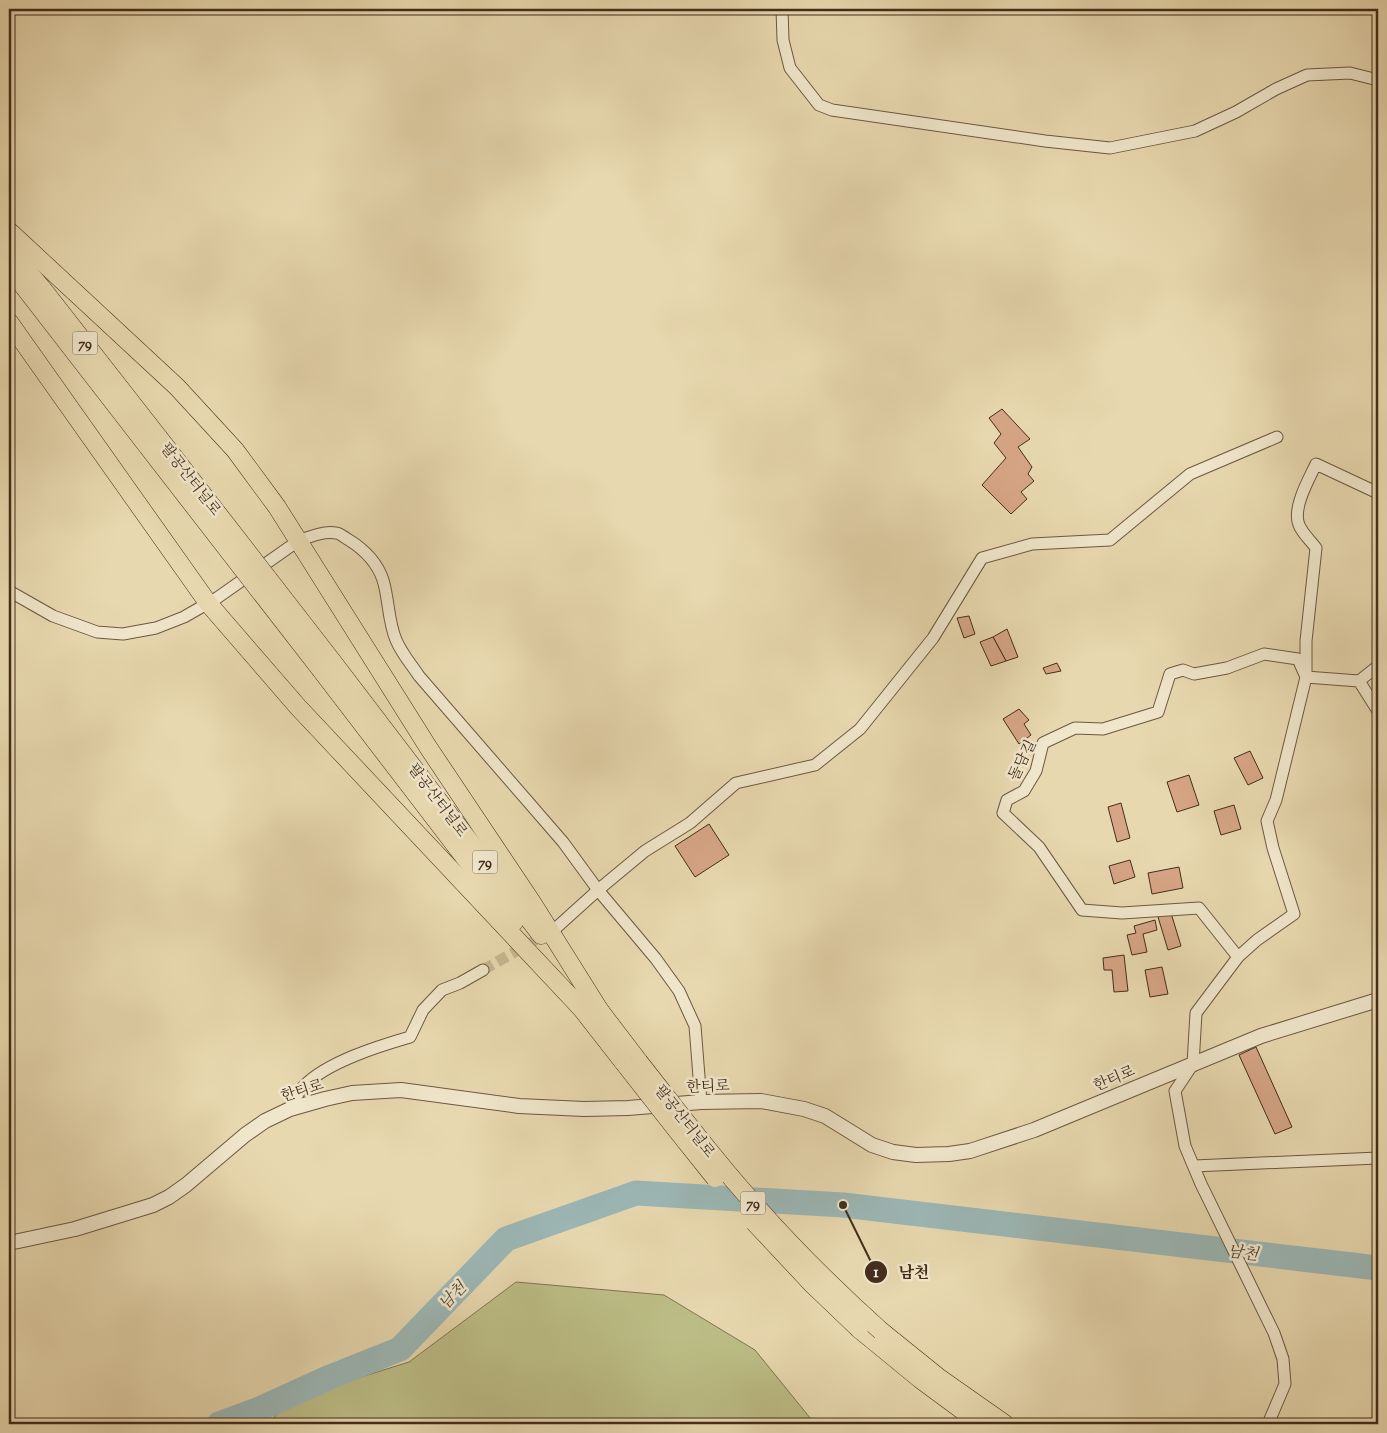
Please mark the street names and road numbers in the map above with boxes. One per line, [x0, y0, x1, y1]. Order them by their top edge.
road number: 79 [72, 332, 98, 354]
street label: 팔공산터널로 [155, 439, 225, 521]
street label: 돌담길 [1004, 737, 1042, 785]
street label: 팔공산터널로 [402, 760, 472, 842]
road number: 79 [472, 850, 498, 874]
street label: 한티로 [1090, 1061, 1139, 1098]
street label: 한티로 [279, 1075, 327, 1108]
street label: 한티로 [686, 1076, 731, 1099]
street label: 팔공산터널로 [649, 1081, 719, 1163]
road number: 79 [740, 1192, 766, 1214]

